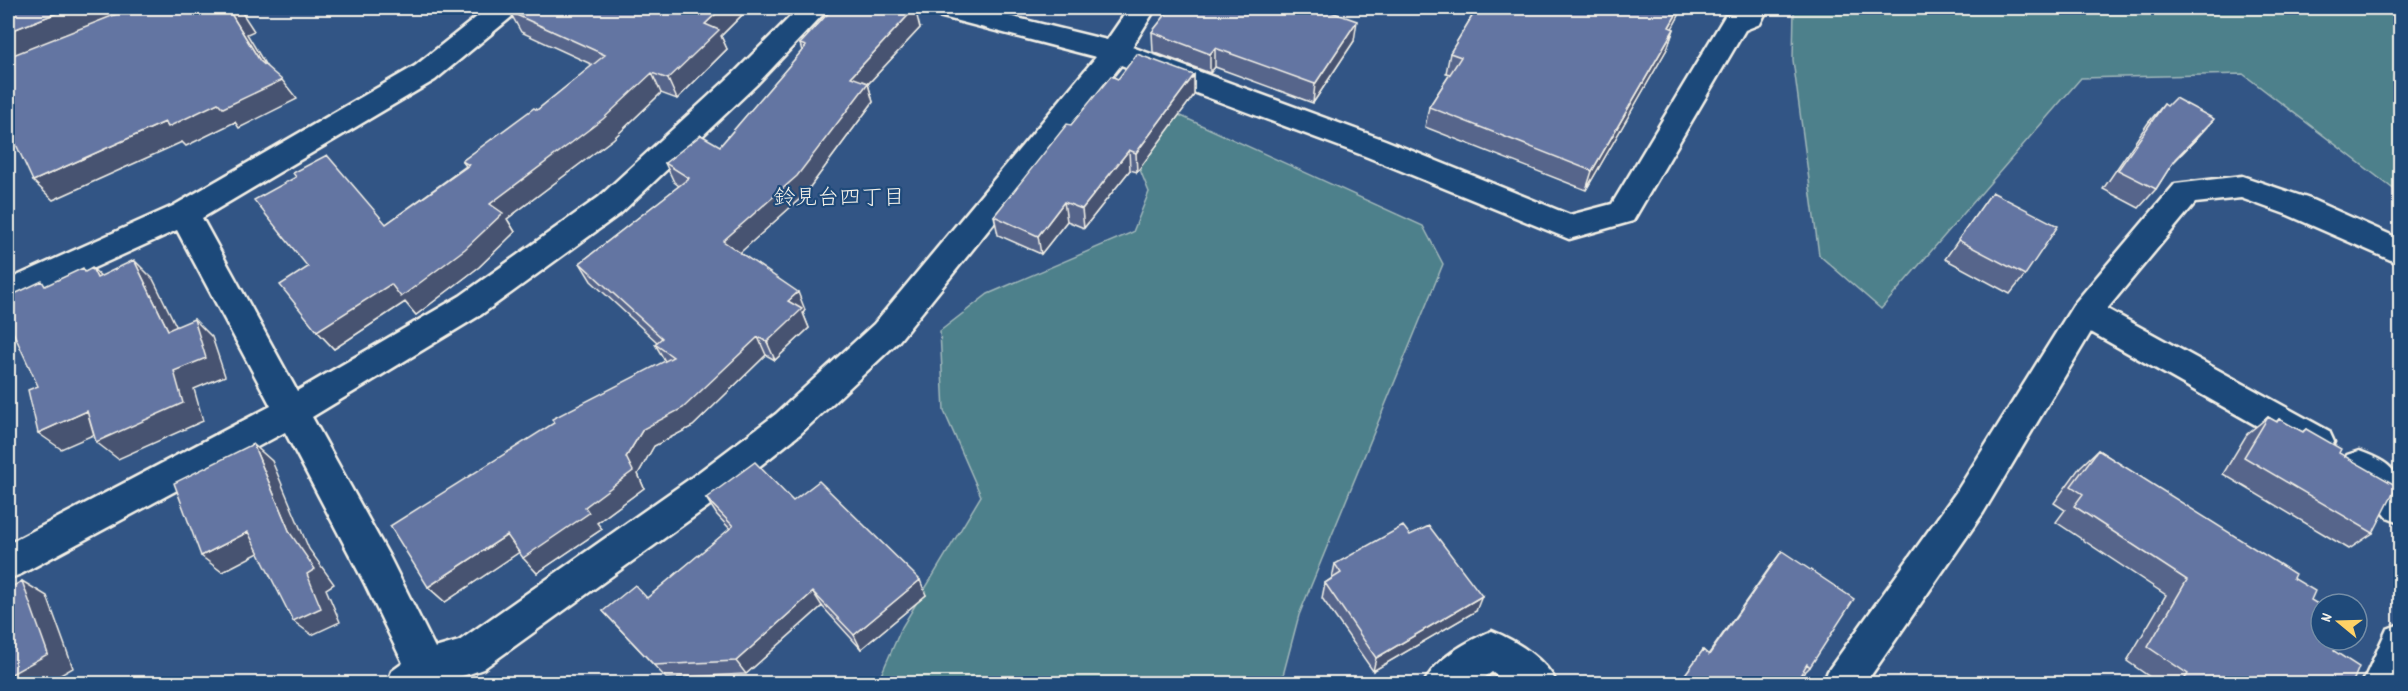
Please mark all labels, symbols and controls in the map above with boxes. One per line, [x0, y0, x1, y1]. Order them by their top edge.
district label: 鈴見台四丁目 [773, 184, 905, 215]
north arrow [2309, 592, 2369, 652]
text: N [2315, 610, 2339, 625]

